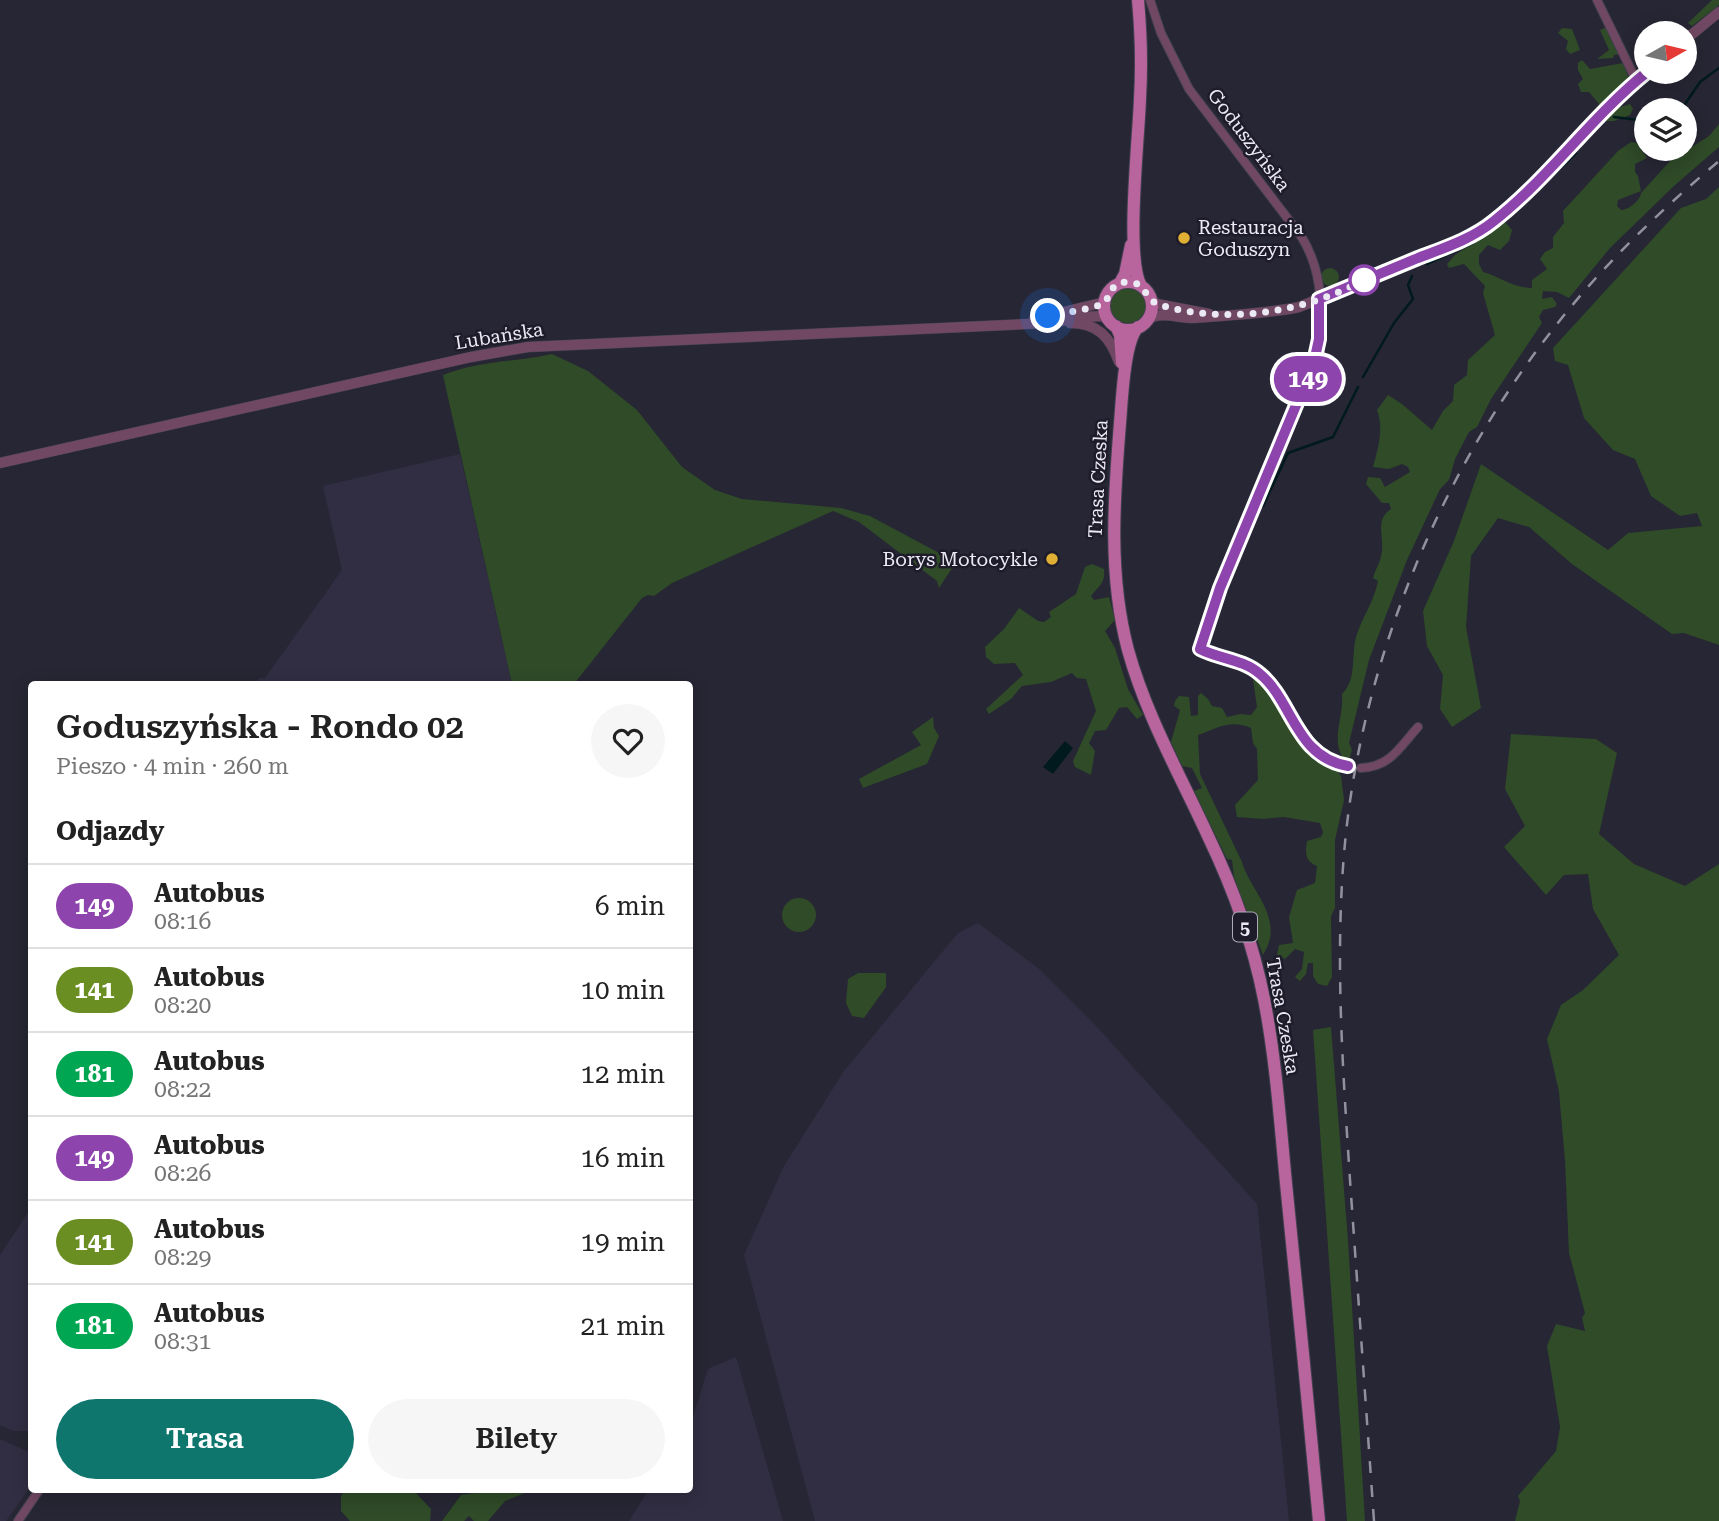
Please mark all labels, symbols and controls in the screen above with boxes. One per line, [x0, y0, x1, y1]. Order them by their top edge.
north arrow [1634, 21, 1698, 84]
map controls [1634, 21, 1697, 161]
street label: Goduszyńska [1203, 84, 1296, 197]
button: layers [1634, 98, 1697, 161]
place label: Restauracja Goduszyn [1198, 216, 1304, 261]
marker: Restauracja Goduszyn [1176, 230, 1192, 246]
unlabelled marker [1349, 265, 1379, 295]
your location [1030, 298, 1065, 333]
street label: Lubańska [453, 318, 545, 354]
line badge: 149 [1268, 356, 1348, 402]
text: 149 [1288, 365, 1328, 393]
street label: Trasa Czeska [1083, 419, 1113, 539]
place label: Borys Motocykle [883, 548, 1038, 571]
marker: Borys Motocykle [1044, 551, 1060, 567]
button: heart [591, 704, 665, 778]
text: Goduszyńska - Rondo 02 [56, 707, 464, 746]
text: Pieszo · 4 min · 260 m [56, 753, 289, 780]
text: Odjazdy [56, 816, 164, 846]
text: Autobus [154, 878, 265, 908]
text: 6 min [595, 891, 665, 921]
text: 149 [74, 892, 115, 920]
text: 08:16 [154, 908, 211, 935]
road number: 5 [1233, 912, 1257, 942]
street label: Trasa Czeska [1261, 956, 1305, 1077]
text: Autobus [154, 962, 265, 992]
text: 10 min [581, 975, 665, 1005]
text: 141 [74, 976, 115, 1004]
text: 08:20 [154, 992, 211, 1019]
text: Autobus [154, 1046, 265, 1076]
text: 12 min [581, 1059, 665, 1089]
text: 181 [74, 1060, 115, 1088]
text: 08:22 [154, 1076, 211, 1103]
text: Autobus [154, 1130, 265, 1160]
text: 16 min [581, 1143, 665, 1173]
text: 149 [74, 1144, 115, 1172]
text: 08:26 [154, 1160, 211, 1187]
text: Autobus [154, 1214, 265, 1244]
text: 19 min [581, 1227, 665, 1257]
text: 141 [74, 1228, 115, 1256]
text: 08:29 [154, 1244, 211, 1271]
text: Autobus [154, 1298, 265, 1328]
text: 21 min [581, 1311, 665, 1341]
text: 181 [74, 1312, 115, 1340]
text: 08:31 [154, 1328, 211, 1355]
button: Trasa [56, 1399, 354, 1479]
button: Bilety [368, 1399, 665, 1479]

